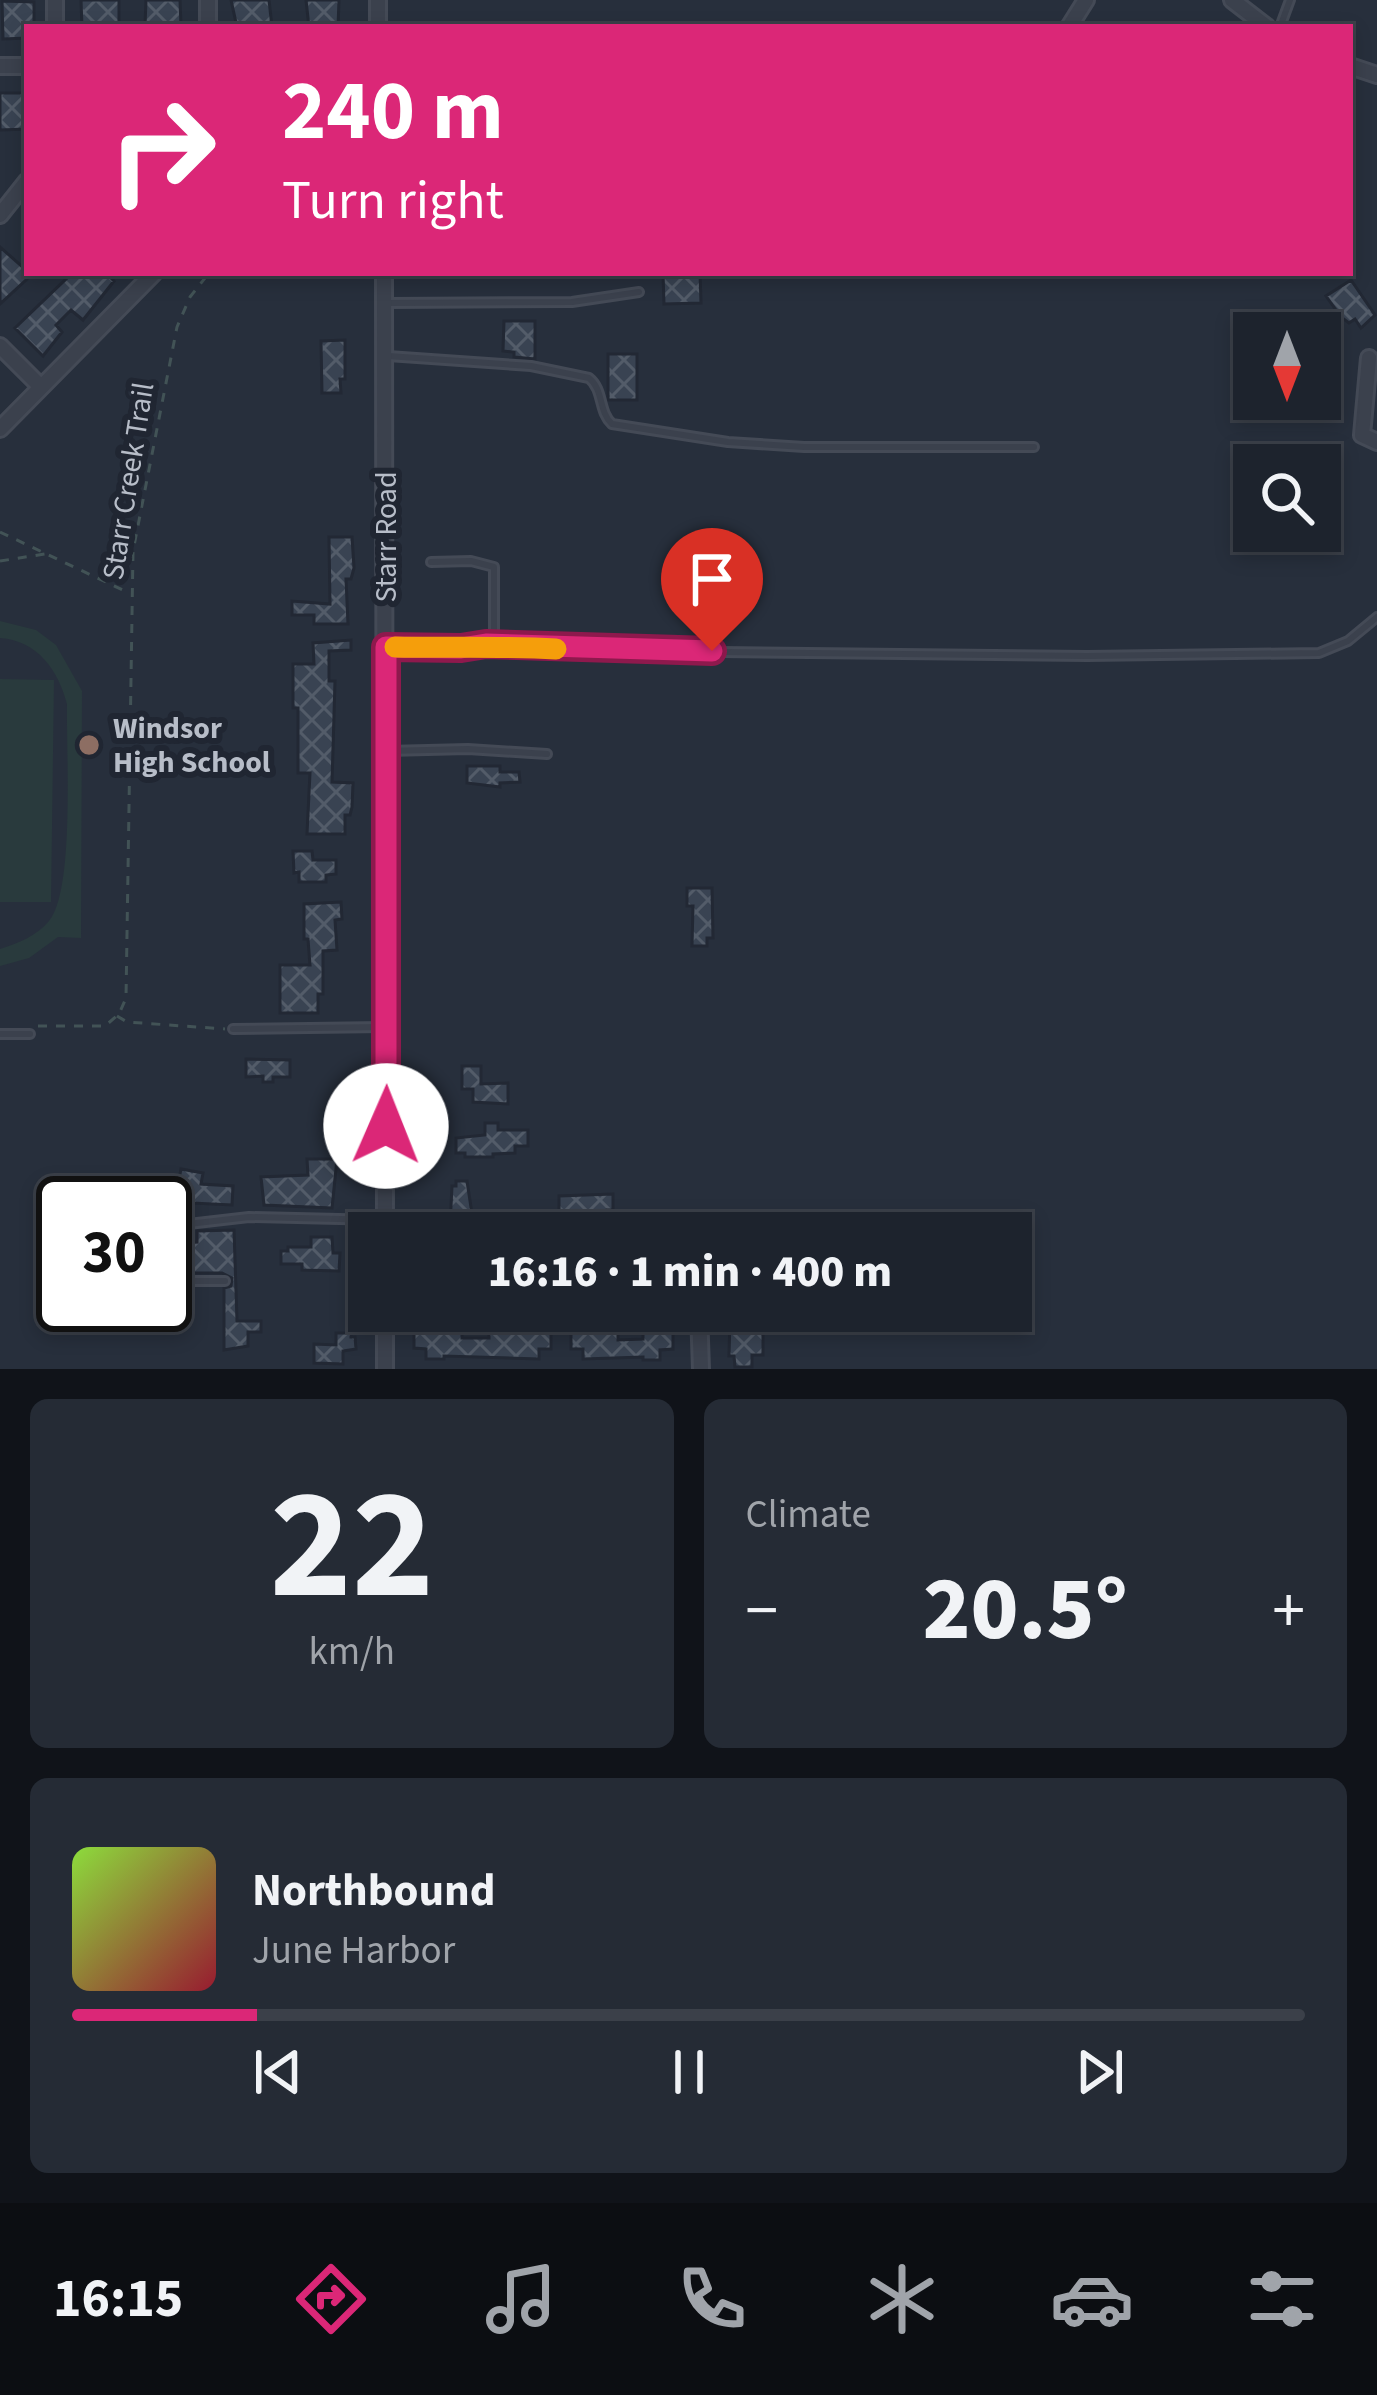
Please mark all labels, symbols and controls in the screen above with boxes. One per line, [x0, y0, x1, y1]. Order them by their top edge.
text: 240 m [282, 52, 504, 172]
icon: right [84, 72, 240, 228]
text: Turn right [282, 163, 504, 240]
north arrow [1233, 312, 1341, 420]
map controls [1233, 312, 1341, 552]
street label: Starr Creek Trail [92, 379, 165, 583]
button: search [1233, 444, 1341, 552]
street label: Starr Road [365, 471, 408, 603]
pin [661, 528, 763, 651]
icon: arrive [679, 546, 745, 612]
place label: Windsor High School [113, 707, 271, 784]
marker: Windsor High School [76, 732, 102, 758]
position arrow [323, 1063, 449, 1189]
speed limit sign: 30 [36, 1176, 192, 1332]
text: 16:16 · 1 min · 400 m [488, 1240, 892, 1304]
text: 22 [269, 1435, 434, 1657]
text: Climate [746, 1487, 871, 1543]
text: 20.5° [923, 1546, 1128, 1674]
text: − [746, 1564, 778, 1658]
text: + [1272, 1564, 1305, 1658]
text: km/h [308, 1624, 395, 1680]
text: Northbound [252, 1859, 496, 1923]
text: June Harbor [252, 1923, 455, 1979]
icon: previous [245, 2039, 311, 2105]
icon: pause [656, 2039, 722, 2105]
icon: next [1067, 2039, 1133, 2105]
icon: directions [289, 2257, 373, 2341]
icon: music [479, 2257, 563, 2341]
icon: phone [670, 2257, 754, 2341]
icon: climate [860, 2257, 944, 2341]
icon: car [1050, 2257, 1134, 2341]
icon: filters [1240, 2257, 1324, 2341]
text: 16:15 [53, 2261, 183, 2338]

